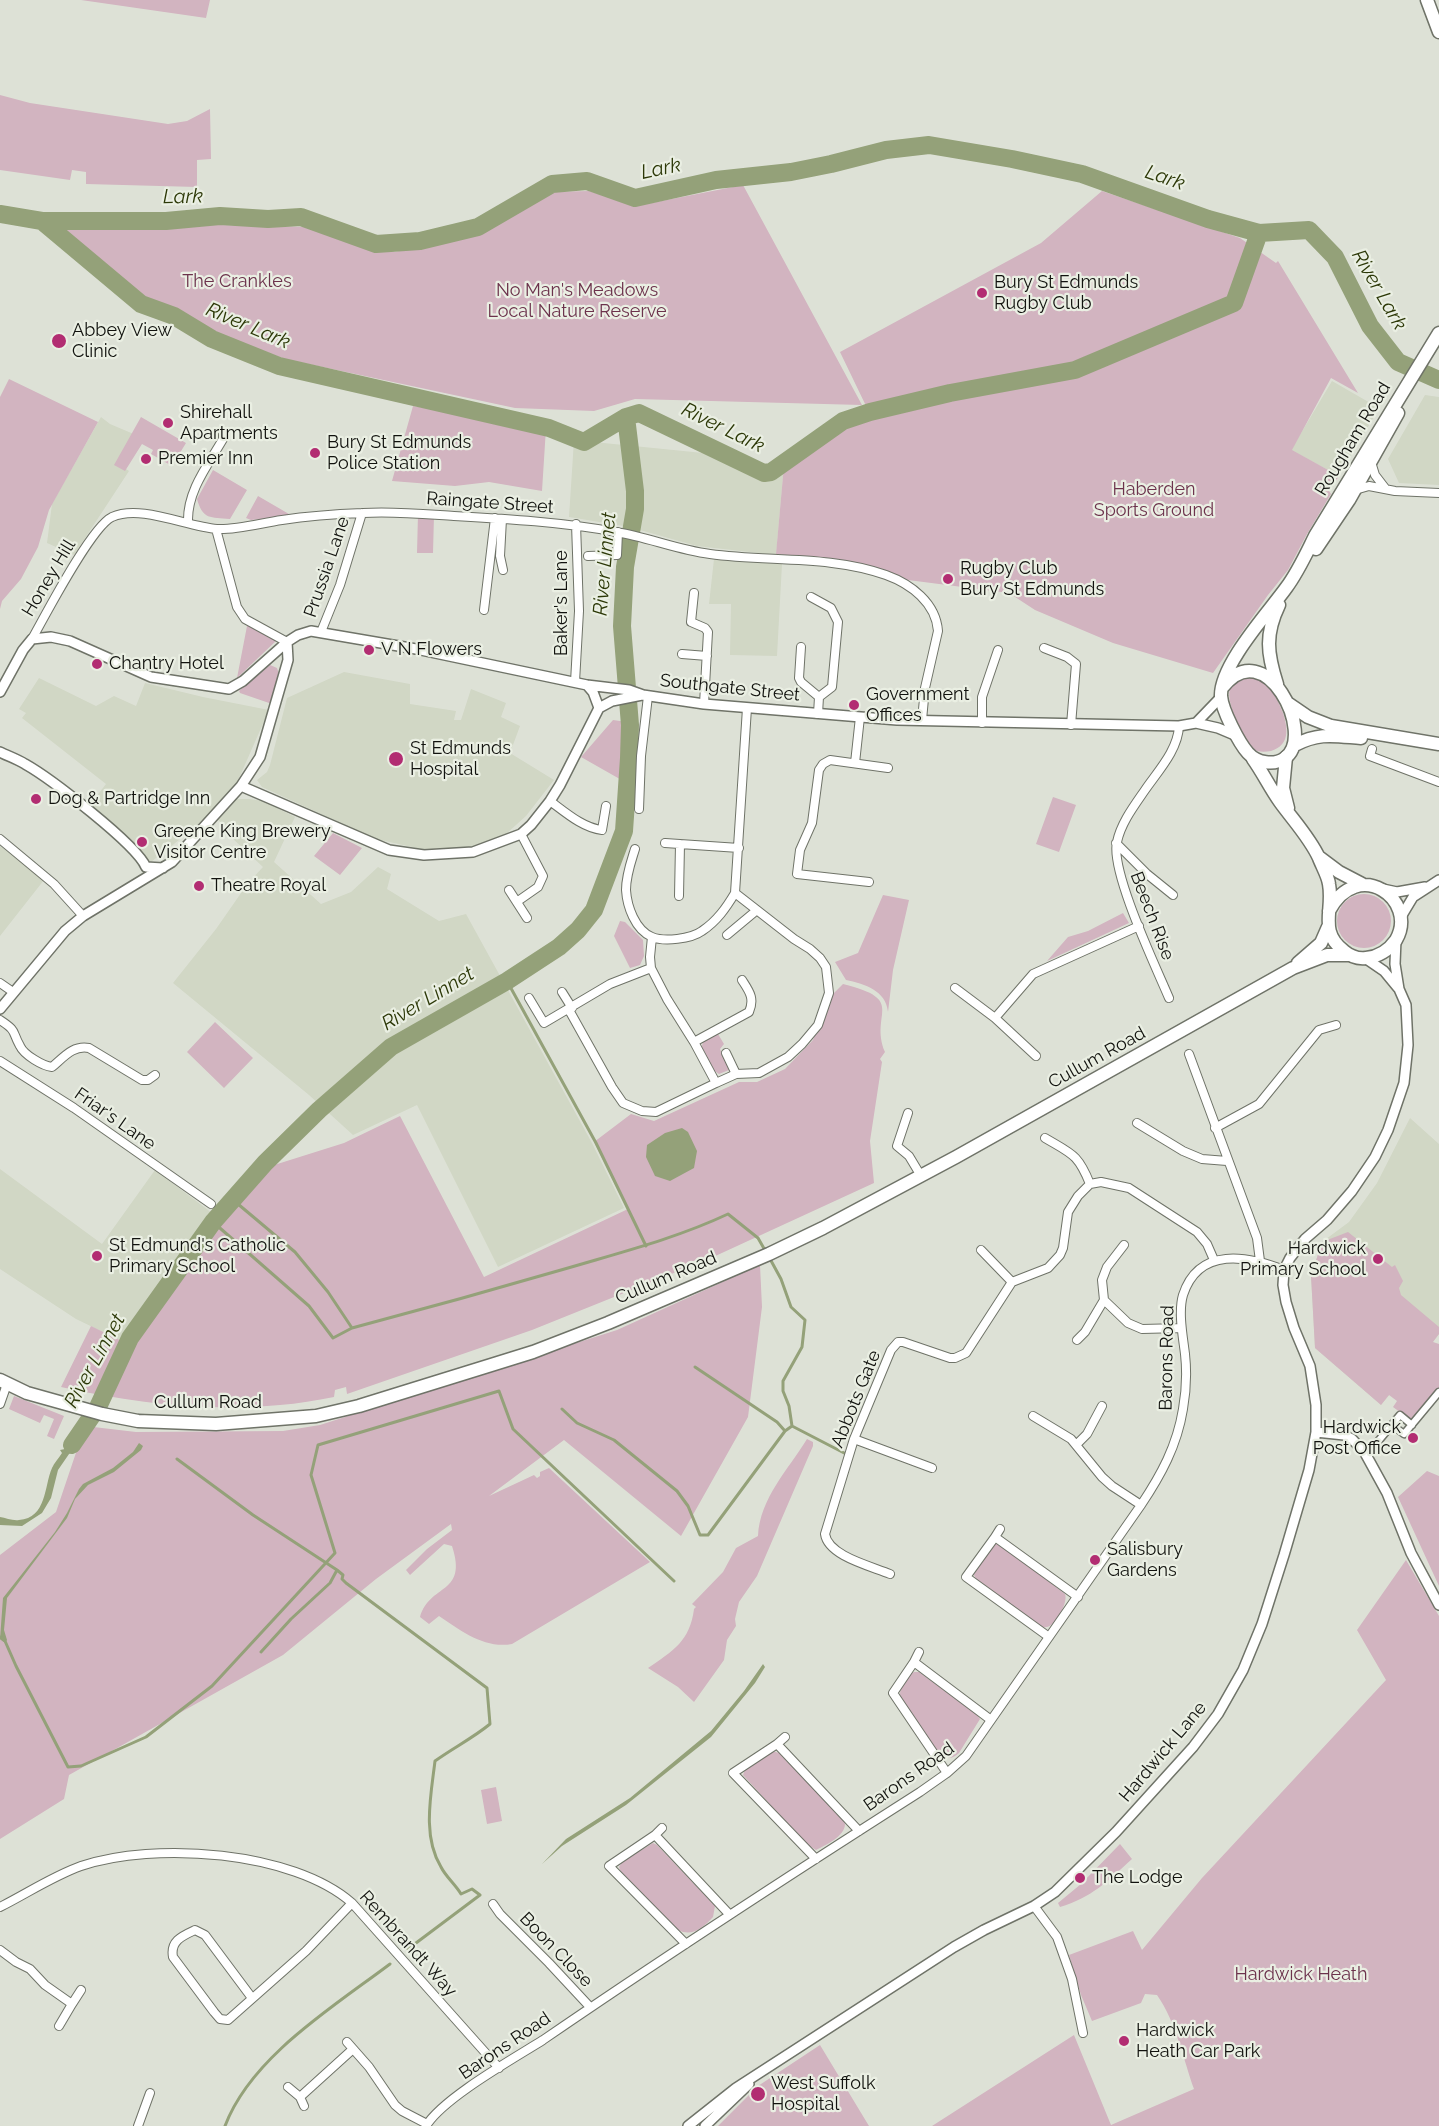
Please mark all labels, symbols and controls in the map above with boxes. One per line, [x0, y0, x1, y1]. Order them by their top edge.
water label: Lark [639, 153, 683, 185]
water label: Lark [1142, 160, 1188, 196]
water label: Lark [163, 185, 203, 209]
water label: River Lark [1346, 245, 1412, 335]
park label: The Crankles [182, 271, 292, 293]
place label: Bury St Edmunds Rugby Club [994, 272, 1138, 314]
park label: No Man's Meadows Local Nature Reserve [487, 280, 667, 322]
marker: Bury St Edmunds Rugby Club [975, 286, 989, 300]
water label: River Lark [202, 298, 294, 354]
place label: Abbey View Clinic [72, 320, 172, 362]
marker: Abbey View Clinic [50, 332, 68, 350]
street label: Rougham Road [1311, 378, 1395, 500]
water label: River Lark [678, 398, 768, 458]
place label: Shirehall Apartments [180, 402, 278, 444]
marker: Shirehall Apartments [161, 416, 175, 430]
place label: Bury St Edmunds Police Station [327, 432, 471, 474]
marker: Bury St Edmunds Police Station [308, 446, 322, 460]
place label: Premier Inn [158, 448, 253, 470]
marker: Premier Inn [139, 452, 153, 466]
park label: Haberden Sports Ground [1094, 479, 1214, 522]
street label: Raingate Street [426, 488, 554, 518]
water label: River Linnet [589, 511, 621, 617]
street label: Prussia Lane [300, 514, 354, 620]
street label: Honey Hill [18, 536, 80, 620]
street label: Baker's Lane [551, 550, 573, 656]
place label: Rugby Club Bury St Edmunds [960, 558, 1104, 600]
marker: Rugby Club Bury St Edmunds [941, 572, 955, 586]
place label: V N Flowers [381, 639, 482, 661]
marker: V N Flowers [362, 643, 376, 657]
place label: Chantry Hotel [109, 653, 224, 675]
marker: Chantry Hotel [90, 657, 104, 671]
street label: Southgate Street [659, 670, 801, 706]
place label: Government Offices [866, 684, 969, 726]
marker: Government Offices [847, 698, 861, 712]
place label: St Edmunds Hospital [410, 738, 511, 780]
marker: St Edmunds Hospital [387, 750, 405, 768]
place label: Dog & Partridge Inn [48, 788, 210, 810]
marker: Dog & Partridge Inn [29, 792, 43, 806]
place label: Greene King Brewery Visitor Centre [154, 821, 331, 864]
marker: Greene King Brewery Visitor Centre [135, 835, 149, 849]
street label: Beech Rise [1125, 869, 1179, 963]
place label: Theatre Royal [211, 875, 326, 897]
marker: Theatre Royal [192, 879, 206, 893]
water label: River Linnet [377, 962, 479, 1036]
street label: Cullum Road [1045, 1022, 1149, 1094]
street label: Friar's Lane [70, 1083, 160, 1155]
place label: St Edmund's Catholic Primary School [109, 1235, 286, 1278]
place label: Hardwick Primary School [1240, 1238, 1366, 1280]
street label: Cullum Road [612, 1247, 720, 1309]
marker: St Edmund's Catholic Primary School [90, 1249, 104, 1263]
marker: Hardwick Primary School [1371, 1252, 1385, 1266]
street label: Barons Road [1155, 1305, 1179, 1411]
water label: River Linnet [59, 1310, 131, 1412]
street label: Abbots Gate [827, 1347, 885, 1451]
street label: Cullum Road [154, 1392, 262, 1414]
place label: Hardwick Post Office [1313, 1417, 1401, 1460]
marker: Hardwick Post Office [1406, 1431, 1420, 1445]
place label: Salisbury Gardens [1107, 1539, 1183, 1582]
marker: Salisbury Gardens [1088, 1553, 1102, 1567]
street label: Hardwick Lane [1115, 1697, 1211, 1807]
street label: Barons Road [860, 1738, 958, 1816]
place label: The Lodge [1092, 1867, 1183, 1889]
marker: The Lodge [1073, 1871, 1087, 1885]
street label: Rembrandt Way [355, 1887, 461, 2001]
street label: Boon Close [515, 1908, 597, 1992]
park label: Hardwick Heath [1235, 1964, 1367, 1986]
street label: Barons Road [455, 2008, 555, 2084]
place label: Hardwick Heath Car Park [1136, 2020, 1260, 2062]
marker: Hardwick Heath Car Park [1117, 2034, 1131, 2048]
place label: West Suffolk Hospital [771, 2073, 875, 2116]
marker: West Suffolk Hospital [749, 2085, 767, 2103]

